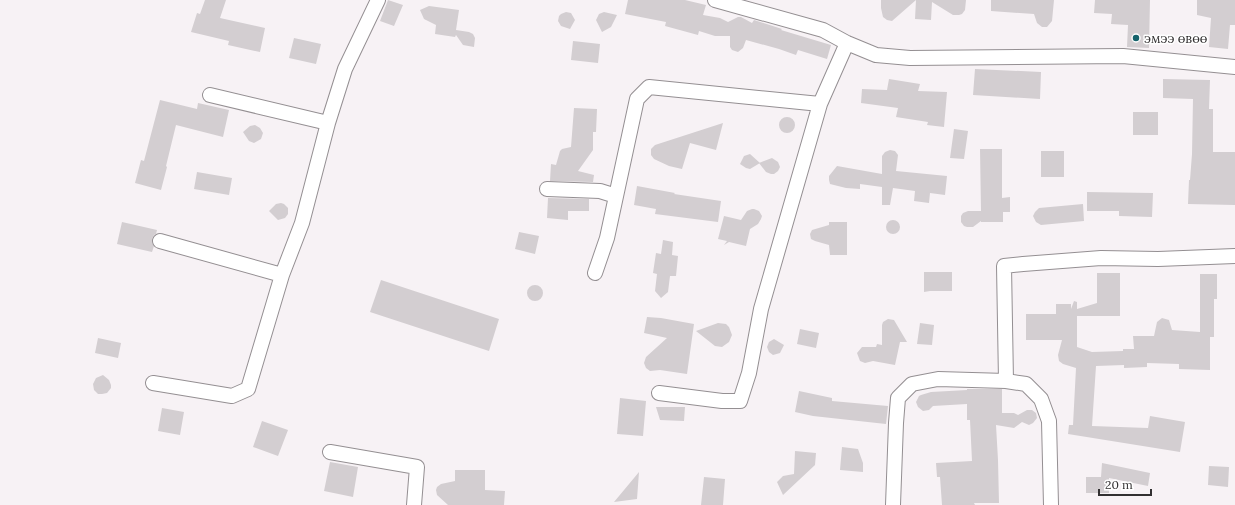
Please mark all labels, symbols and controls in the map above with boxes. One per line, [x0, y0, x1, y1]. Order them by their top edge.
place label: эмээ өвөө [1144, 30, 1208, 47]
marker: эмээ өвөө [1131, 33, 1141, 43]
scale bar [1099, 471, 1151, 497]
text: 20 m [1105, 477, 1133, 492]

